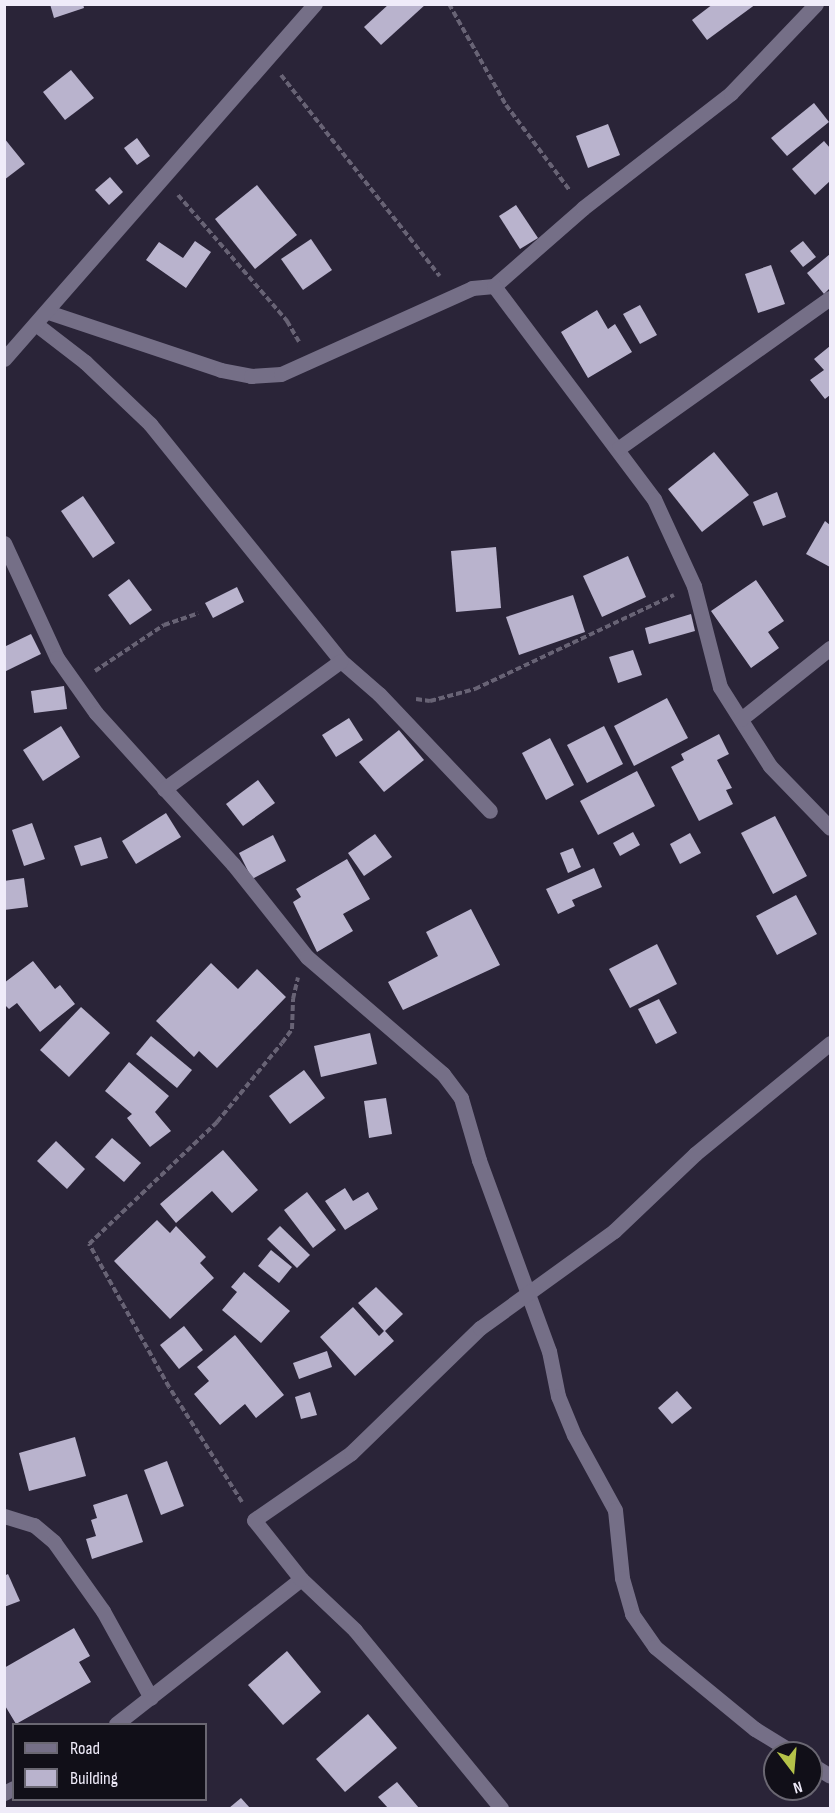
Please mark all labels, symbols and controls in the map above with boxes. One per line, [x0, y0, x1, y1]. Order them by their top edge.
legend [12, 1723, 207, 1801]
text: Road [70, 1738, 100, 1759]
north arrow [763, 1741, 823, 1801]
text: Building [70, 1768, 118, 1789]
text: N [791, 1777, 804, 1797]

